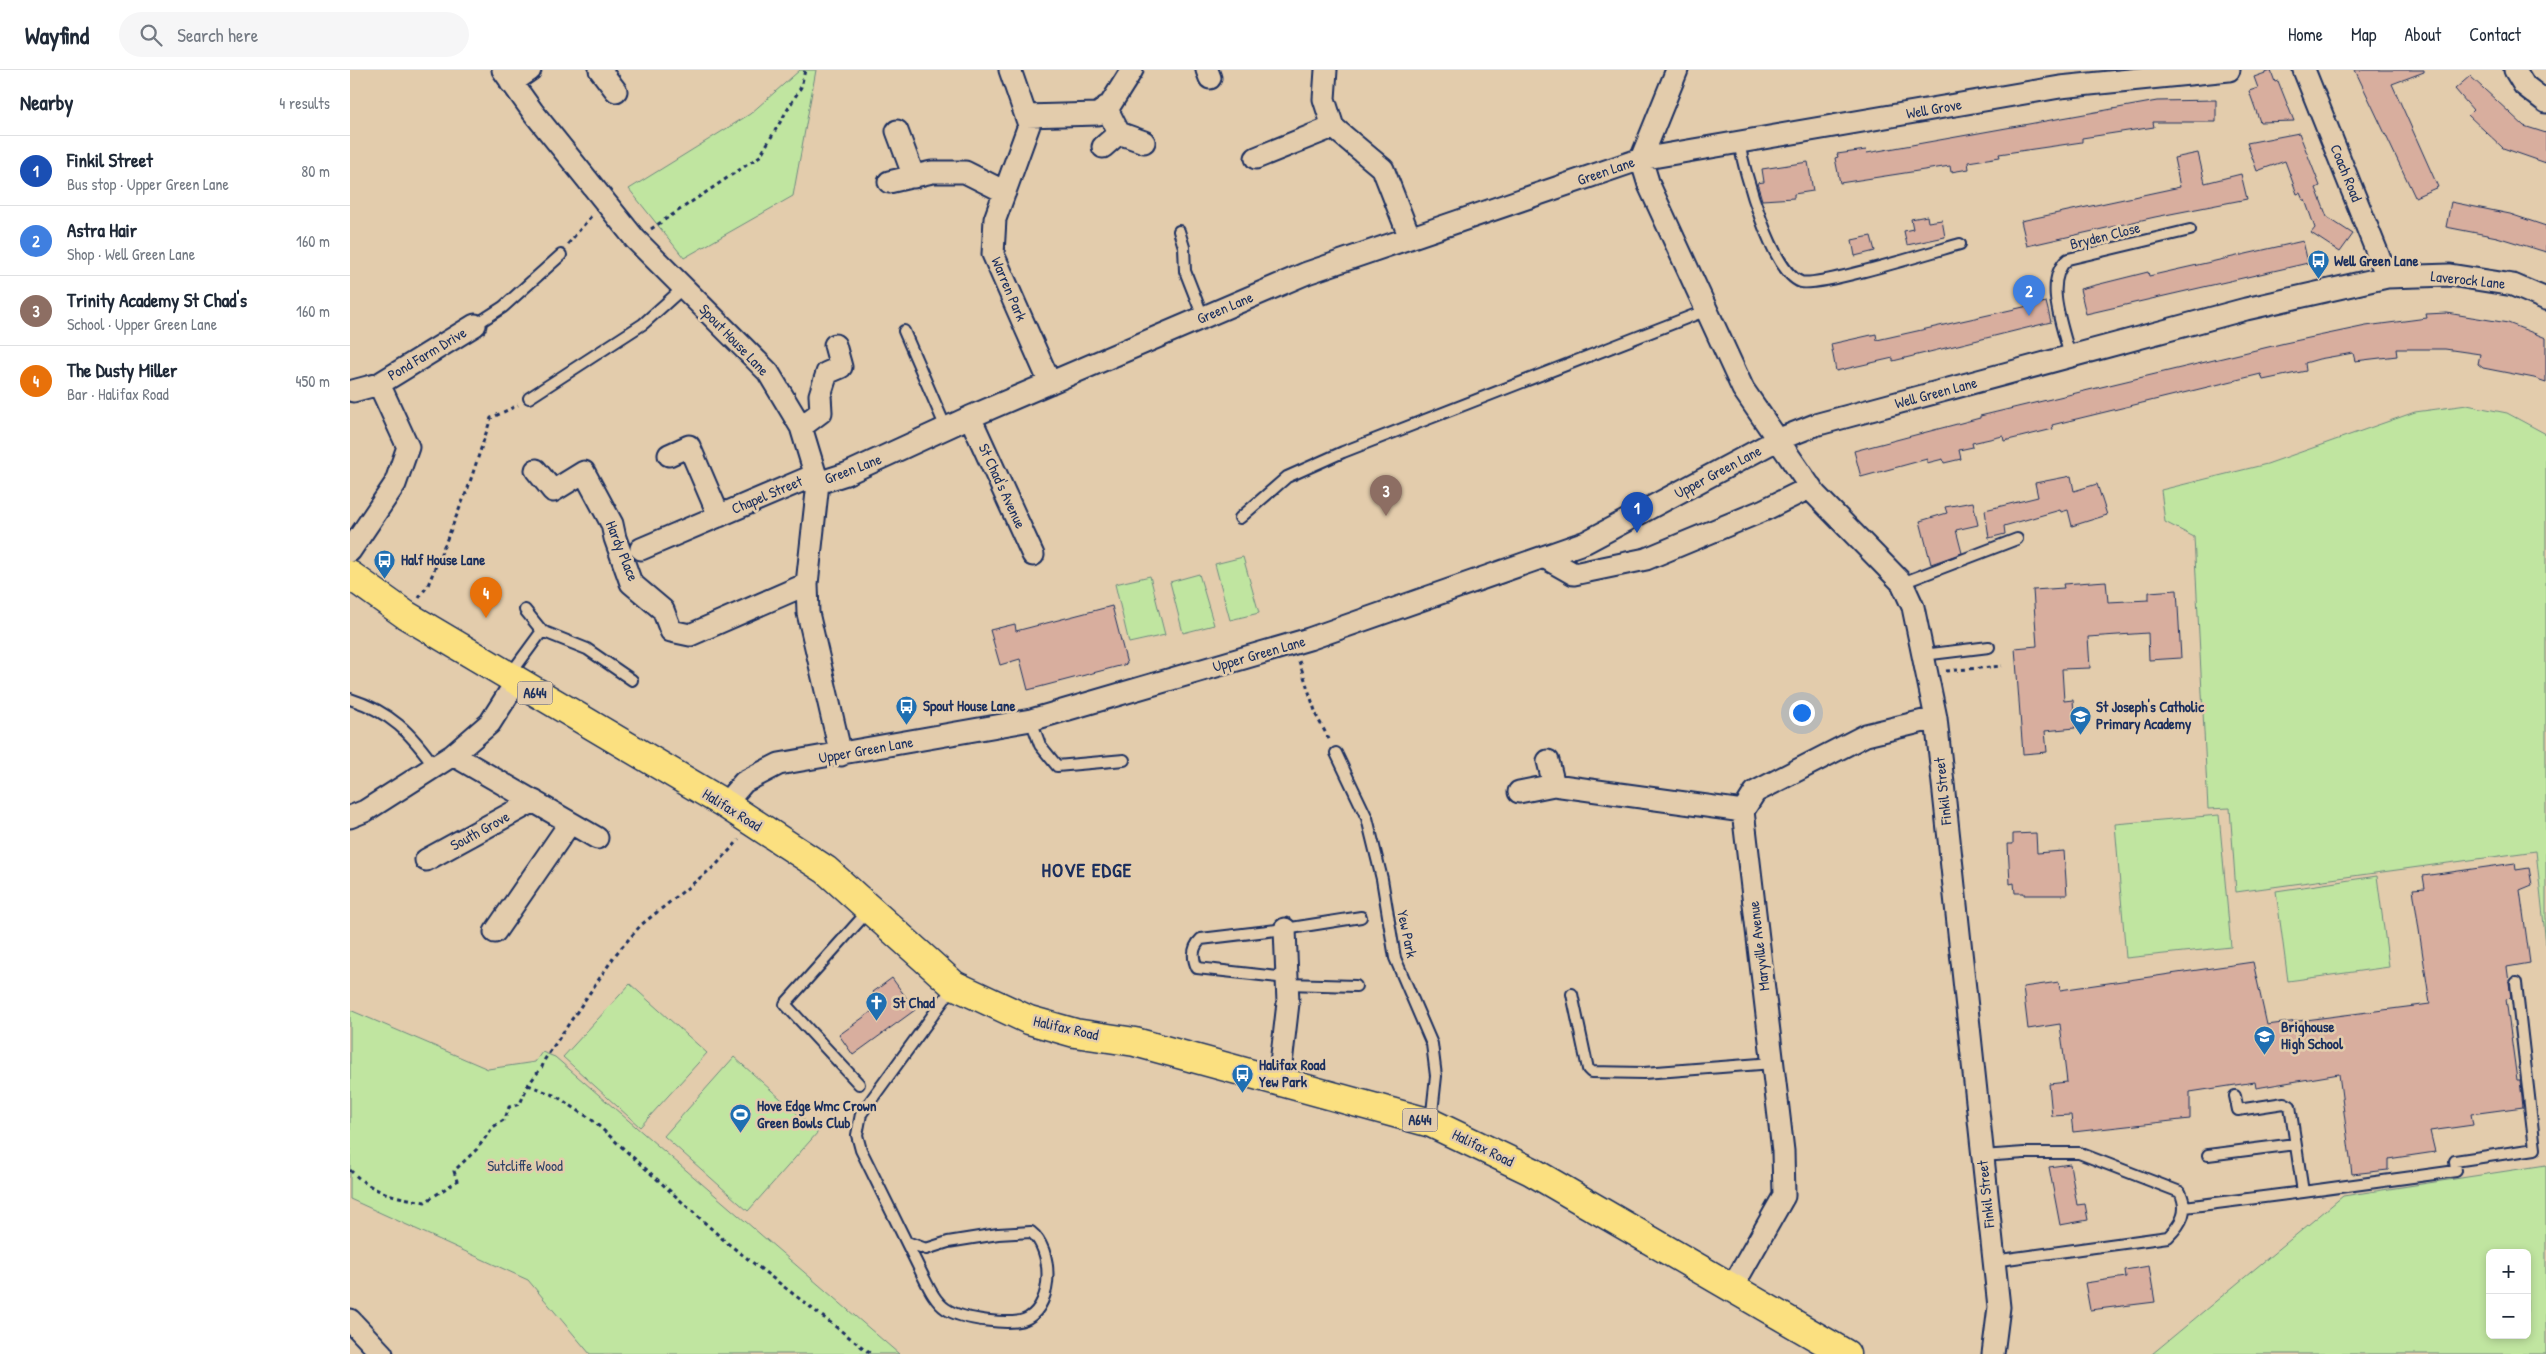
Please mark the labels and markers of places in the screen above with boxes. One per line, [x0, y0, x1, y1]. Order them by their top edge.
bus stop icon: Well Green Lane [2306, 249, 2330, 280]
place label: Well Green Lane [2334, 250, 2419, 271]
pin: 2 [2013, 275, 2045, 316]
pin: 3 [1370, 475, 1402, 516]
pin: 1 [1621, 492, 1653, 533]
bus stop icon: Half House Lane [373, 548, 397, 579]
place label: Half House Lane [401, 549, 485, 570]
pin: 4 [470, 577, 502, 618]
bus stop icon: Spout House Lane [895, 694, 919, 725]
place label: Spout House Lane [923, 695, 1015, 717]
place label: St Joseph's Catholic Primary Academy [2096, 696, 2205, 735]
school or university icon: St Joseph's Catholic Primary Academy [2068, 704, 2092, 735]
church icon: St Chad [865, 991, 889, 1022]
place label: St Chad [893, 992, 935, 1013]
place label: Brighouse High School [2281, 1016, 2344, 1055]
school or university icon: Brighouse High School [2253, 1024, 2277, 1055]
place label: Halifax Road Yew Park [1259, 1054, 1325, 1092]
bus stop icon: Halifax Road Yew Park [1231, 1062, 1255, 1093]
place label: Hove Edge Wmc Crown Green Bowls Club [757, 1095, 877, 1133]
sports icon: Hove Edge Wmc Crown Green Bowls Club [729, 1103, 753, 1134]

